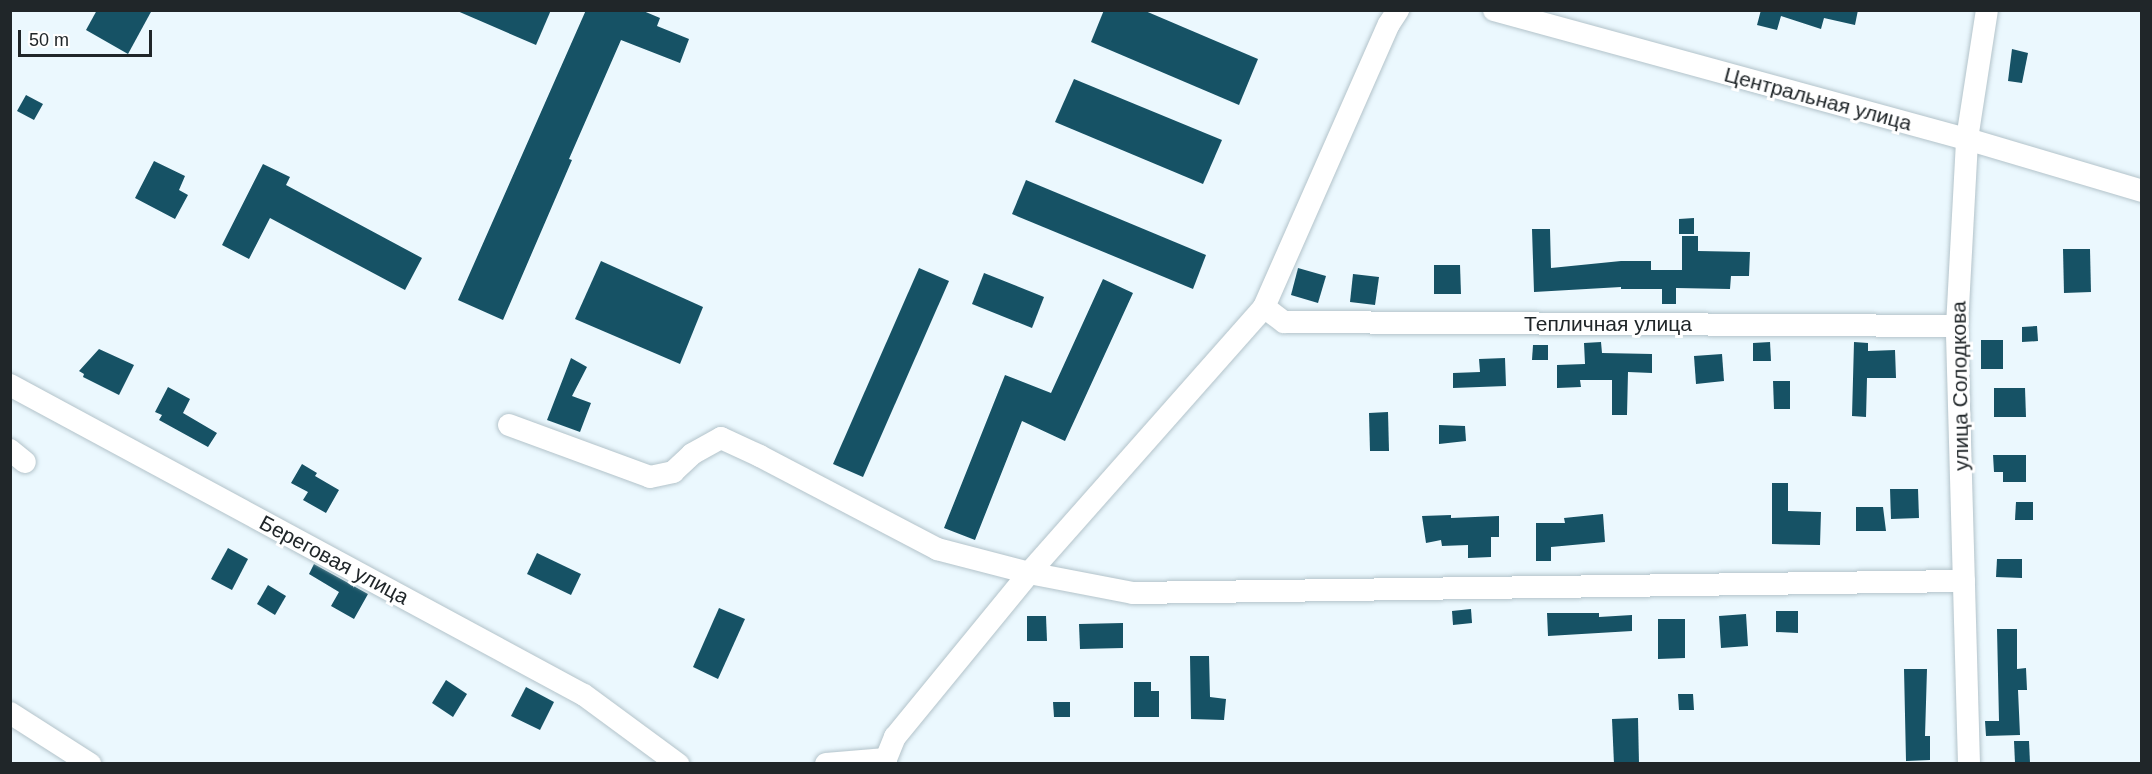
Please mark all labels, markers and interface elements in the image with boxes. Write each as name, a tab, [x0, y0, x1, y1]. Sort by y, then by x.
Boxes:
scale bar	[21, 18, 154, 56]
text: 50 m	[29, 30, 69, 50]
street label: Центральная улица	[1721, 62, 1915, 136]
street label: улица Солодкова	[1946, 301, 1974, 471]
street label: Тепличная улица	[1524, 311, 1692, 337]
street label: Береговая улица	[255, 510, 413, 610]

